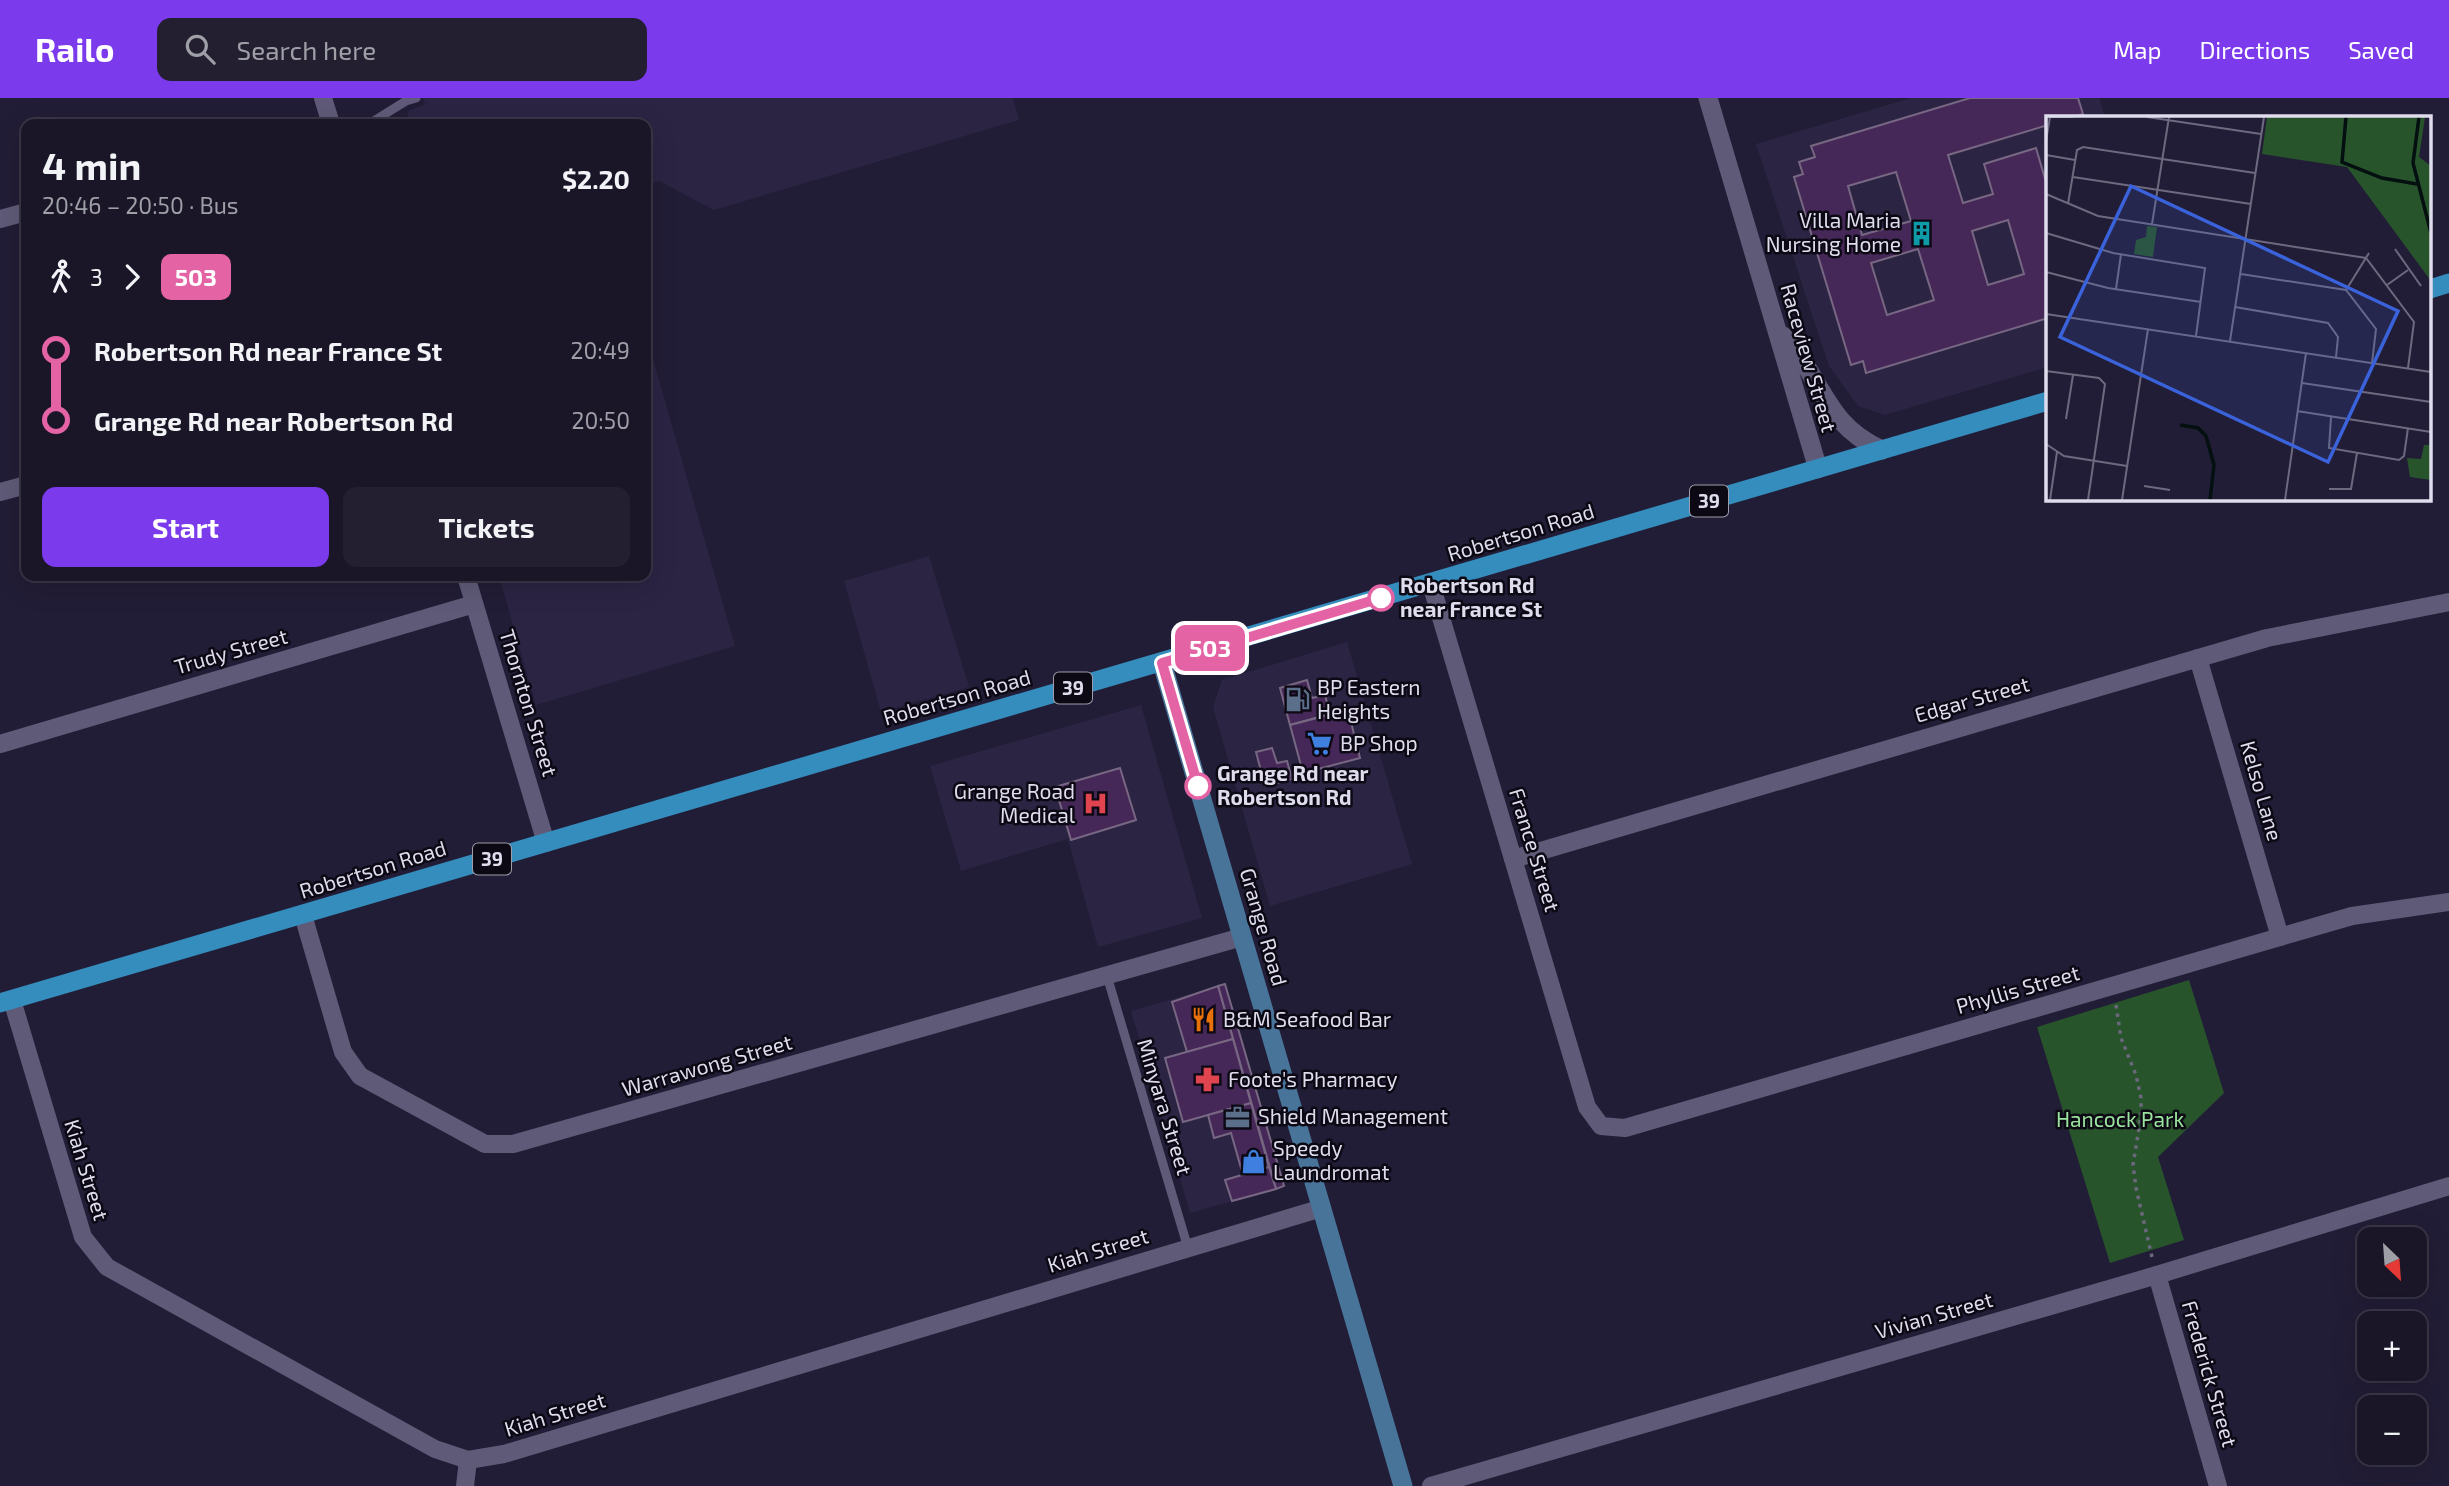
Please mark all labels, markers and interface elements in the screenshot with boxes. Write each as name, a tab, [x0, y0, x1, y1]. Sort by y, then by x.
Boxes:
search box	[157, 18, 647, 81]
text: Railo	[35, 29, 115, 69]
icon: search	[181, 30, 219, 68]
text: Search here	[237, 34, 376, 65]
text: Map	[2113, 35, 2161, 64]
text: Directions	[2199, 35, 2310, 64]
text: Saved	[2348, 35, 2414, 64]
inset map	[2046, 116, 2432, 500]
text: 4 min	[42, 142, 141, 188]
text: $2.20	[562, 163, 630, 194]
text: 20:46 – 20:50 · Bus	[42, 191, 239, 219]
place label: Villa Maria Nursing Home	[1766, 207, 1901, 256]
building icon: Villa Maria Nursing Home	[1907, 219, 1935, 247]
icon: walk	[42, 258, 80, 296]
icon: forward	[113, 258, 151, 296]
text: 503	[175, 262, 217, 291]
text: 3	[90, 263, 103, 291]
street label: Raceview Street	[1776, 280, 1843, 435]
text: Robertson Rd near France St	[94, 335, 442, 366]
text: 20:49	[570, 336, 630, 364]
text: Grange Rd near Robertson Rd	[94, 405, 453, 436]
text: 20:50	[572, 406, 630, 434]
road number: 39	[1690, 486, 1728, 516]
button: Start	[42, 487, 329, 567]
button: Tickets	[343, 487, 630, 567]
street label: Robertson Road	[1444, 497, 1597, 566]
place label: Robertson Rd near France St	[1400, 572, 1543, 621]
marker: Robertson Rd near France St	[1368, 585, 1394, 611]
street label: Trudy Street	[171, 623, 290, 679]
line badge: 503	[1170, 625, 1250, 671]
street label: Thornton Street	[495, 626, 564, 779]
text: 503	[1189, 633, 1231, 662]
street label: Robertson Road	[880, 664, 1033, 730]
street label: Edgar Street	[1911, 670, 2032, 727]
road number: 39	[1054, 673, 1092, 704]
place label: BP Eastern Heights	[1317, 674, 1421, 723]
fuel station icon: BP Eastern Heights	[1283, 686, 1311, 714]
supermarket icon: BP Shop	[1306, 730, 1334, 758]
place label: BP Shop	[1340, 730, 1418, 755]
street label: Kelso Lane	[2236, 738, 2289, 843]
place label: Grange Rd near Robertson Rd	[1217, 760, 1369, 809]
marker: Grange Rd near Robertson Rd	[1185, 773, 1211, 799]
place label: Grange Road Medical	[954, 778, 1076, 827]
street label: France Street	[1505, 785, 1566, 914]
hospital icon: Grange Road Medical	[1081, 790, 1109, 818]
street label: Robertson Road	[296, 834, 449, 903]
road number: 39	[473, 844, 511, 874]
street label: Grange Road	[1236, 865, 1293, 988]
street label: Phyllis Street	[1953, 959, 2082, 1018]
restaurant icon: B&M Seafood Bar	[1189, 1006, 1217, 1034]
place label: B&M Seafood Bar	[1223, 1006, 1392, 1031]
street label: Warrawong Street	[619, 1028, 794, 1101]
street label: Minyara Street	[1133, 1035, 1198, 1178]
pharmacy icon: Foote's Pharmacy	[1194, 1066, 1222, 1094]
place label: Foote's Pharmacy	[1228, 1066, 1398, 1091]
office icon: Shield Management	[1224, 1103, 1252, 1131]
place label: Shield Management	[1258, 1103, 1448, 1128]
park label: Hancock Park	[2056, 1106, 2184, 1131]
street label: Kiah Street	[60, 1116, 115, 1223]
place label: Speedy Laundromat	[1273, 1135, 1390, 1184]
shop icon: Speedy Laundromat	[1239, 1147, 1267, 1175]
street label: Kiah Street	[1044, 1222, 1151, 1277]
north arrow	[2357, 1227, 2427, 1297]
map controls	[2357, 1227, 2427, 1465]
street label: Vivian Street	[1872, 1286, 1995, 1343]
street label: Frederick Street	[2178, 1298, 2243, 1450]
button: +	[2357, 1311, 2427, 1381]
street label: Kiah Street	[501, 1386, 608, 1441]
button: −	[2357, 1395, 2427, 1465]

